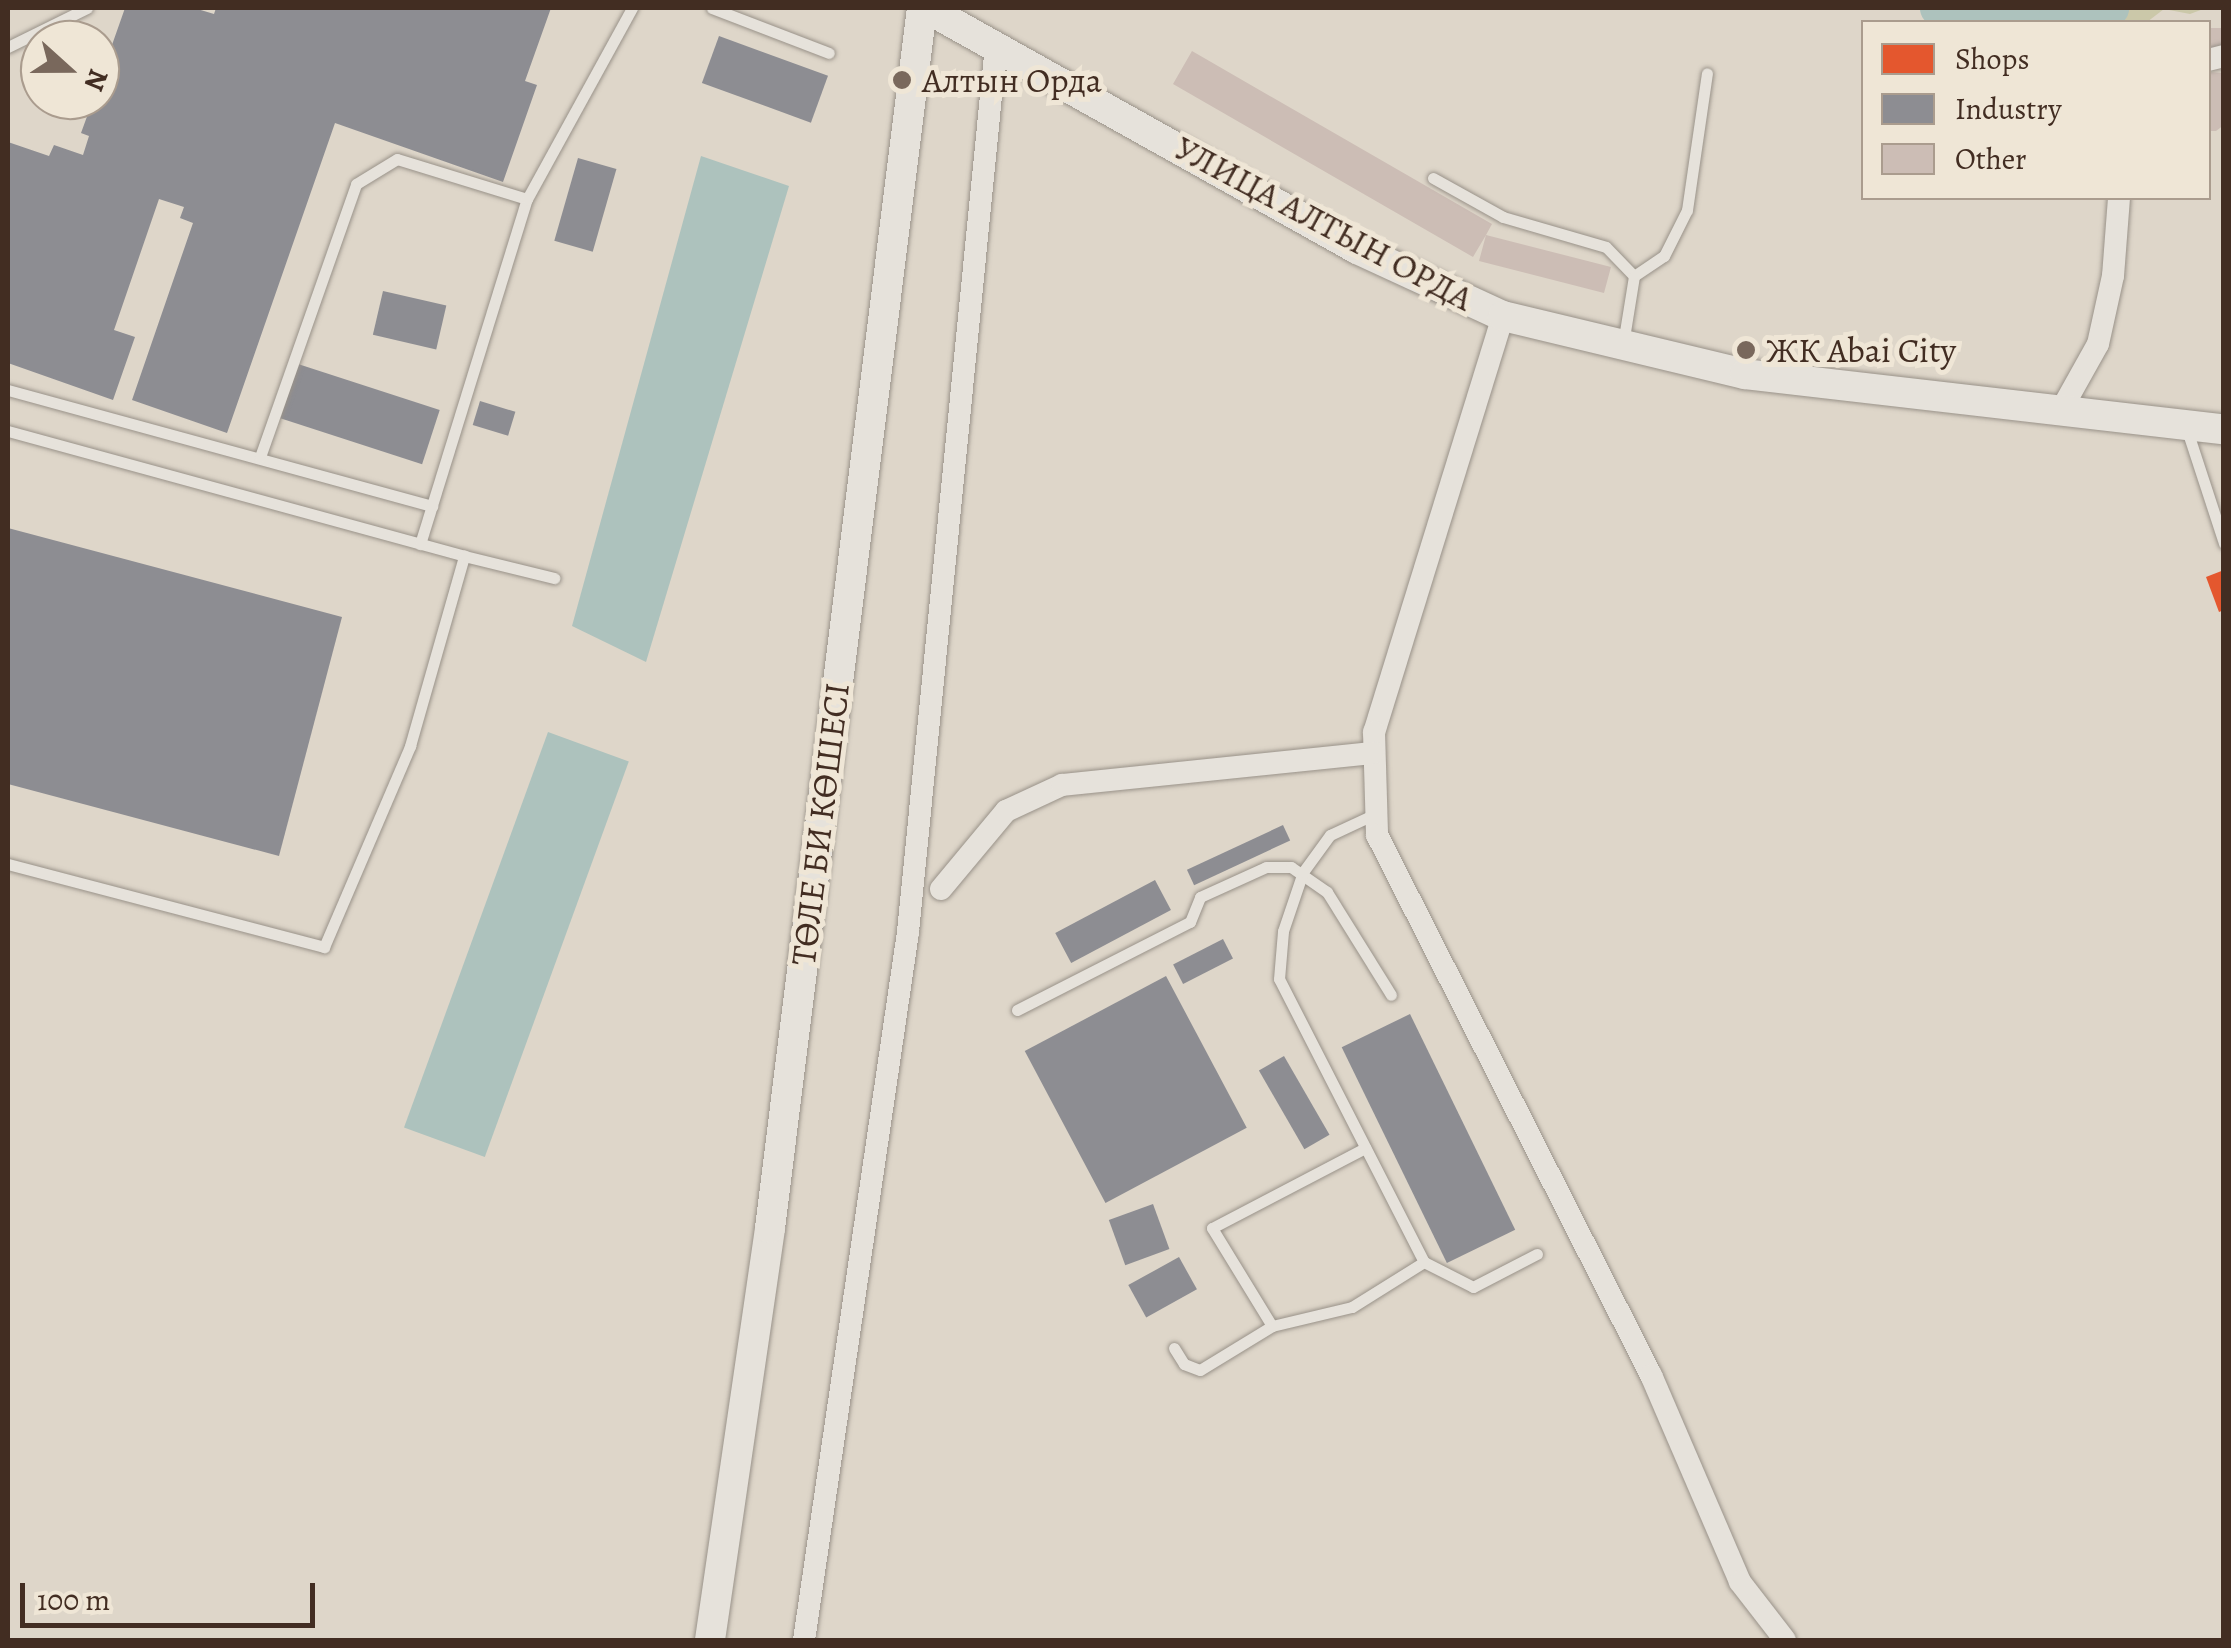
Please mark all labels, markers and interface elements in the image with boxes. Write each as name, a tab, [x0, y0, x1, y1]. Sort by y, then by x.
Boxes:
north arrow	[20, 20, 120, 120]
legend	[1861, 20, 2211, 200]
text: Shops	[1955, 39, 2029, 79]
place label: Алтын Орда	[922, 59, 1102, 101]
text: N	[75, 64, 118, 96]
marker: Алтын Орда	[891, 69, 913, 91]
text: Industry	[1955, 89, 2062, 129]
street label: УЛИЦА АЛТЫН ОРДА	[1168, 127, 1480, 319]
text: Other	[1955, 139, 2027, 179]
place label: ЖК Abai City	[1766, 329, 1956, 371]
marker: ЖК Abai City	[1735, 339, 1757, 361]
street label: ТӨЛЕ БИ КӨШЕСІ	[782, 680, 858, 968]
scale bar	[25, 1563, 320, 1625]
text: 100 m	[37, 1580, 110, 1620]

